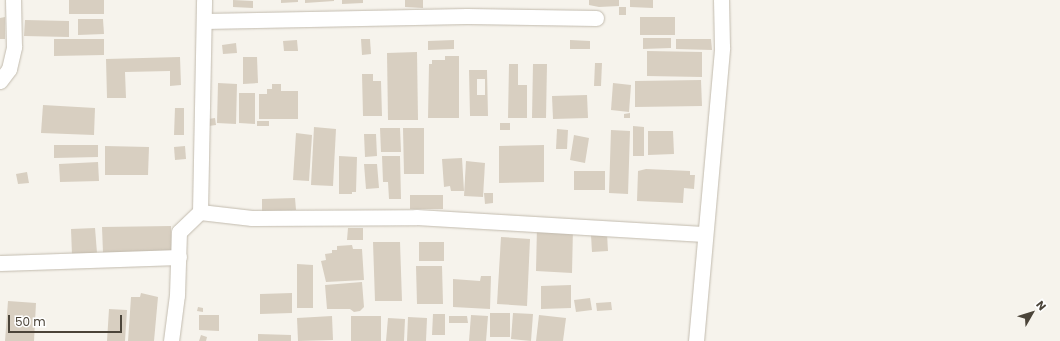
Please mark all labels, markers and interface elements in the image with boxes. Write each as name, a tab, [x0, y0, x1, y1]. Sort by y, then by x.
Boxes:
north arrow	[1012, 293, 1052, 333]
text: N	[1033, 297, 1050, 314]
scale bar	[10, 307, 124, 333]
text: 50 m	[15, 313, 46, 330]

